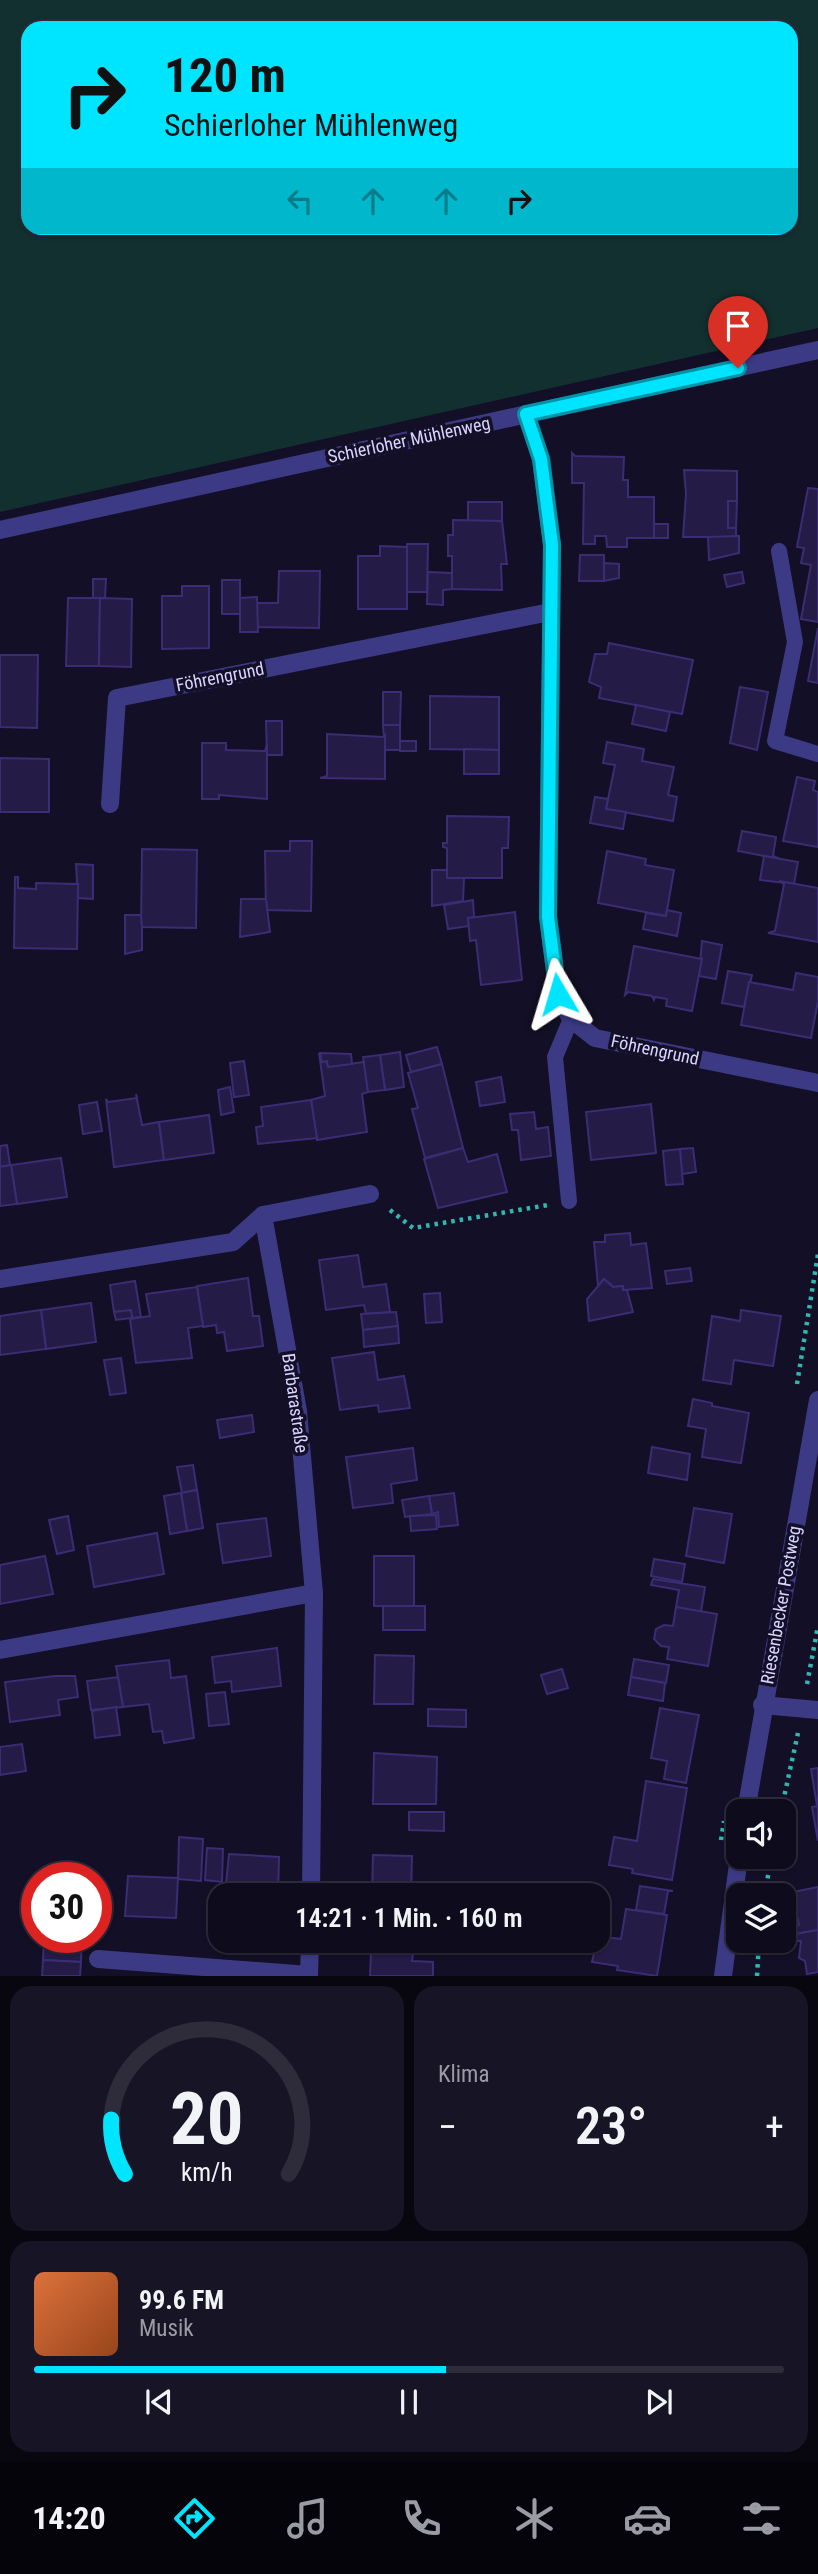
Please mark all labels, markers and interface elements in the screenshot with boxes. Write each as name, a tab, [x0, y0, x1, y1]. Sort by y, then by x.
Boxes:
text: 120 m	[164, 47, 286, 104]
icon: right	[49, 49, 140, 140]
text: Schierloher Mühlenweg	[164, 106, 458, 144]
icon: left	[281, 182, 319, 220]
icon: ahead	[354, 182, 392, 220]
icon: ahead	[427, 182, 465, 220]
icon: right	[500, 182, 538, 220]
pin	[708, 296, 768, 368]
icon: arrive	[719, 307, 757, 345]
street label: Schierloher Mühlenweg	[326, 412, 492, 467]
street label: Föhrengrund	[174, 658, 266, 695]
position arrow	[521, 957, 595, 1031]
street label: Föhrengrund	[609, 1030, 701, 1069]
street label: Barbarastraße	[278, 1352, 313, 1454]
street label: Riesenbecker Postweg	[756, 1524, 805, 1686]
map controls	[726, 1799, 796, 1953]
button: sound	[726, 1799, 796, 1869]
speed limit sign: 30	[21, 1862, 112, 1953]
button: layers	[726, 1883, 796, 1953]
text: 14:21 · 1 Min. · 160 m	[295, 1903, 523, 1933]
text: Klima	[438, 2061, 489, 2088]
text: 20	[170, 2077, 244, 2163]
text: 23°	[575, 2096, 647, 2157]
text: −	[438, 2105, 457, 2149]
text: +	[765, 2105, 784, 2149]
text: km/h	[181, 2158, 233, 2187]
text: 99.6 FM	[139, 2285, 224, 2315]
text: Musik	[139, 2315, 194, 2342]
icon: previous	[140, 2383, 178, 2421]
icon: pause	[390, 2383, 428, 2421]
icon: next	[640, 2383, 678, 2421]
icon: directions	[170, 2494, 219, 2543]
icon: music	[283, 2494, 332, 2543]
icon: phone	[397, 2494, 446, 2543]
icon: climate	[510, 2494, 559, 2543]
icon: car	[623, 2494, 672, 2543]
icon: filters	[737, 2494, 786, 2543]
text: 14:20	[32, 2499, 106, 2537]

